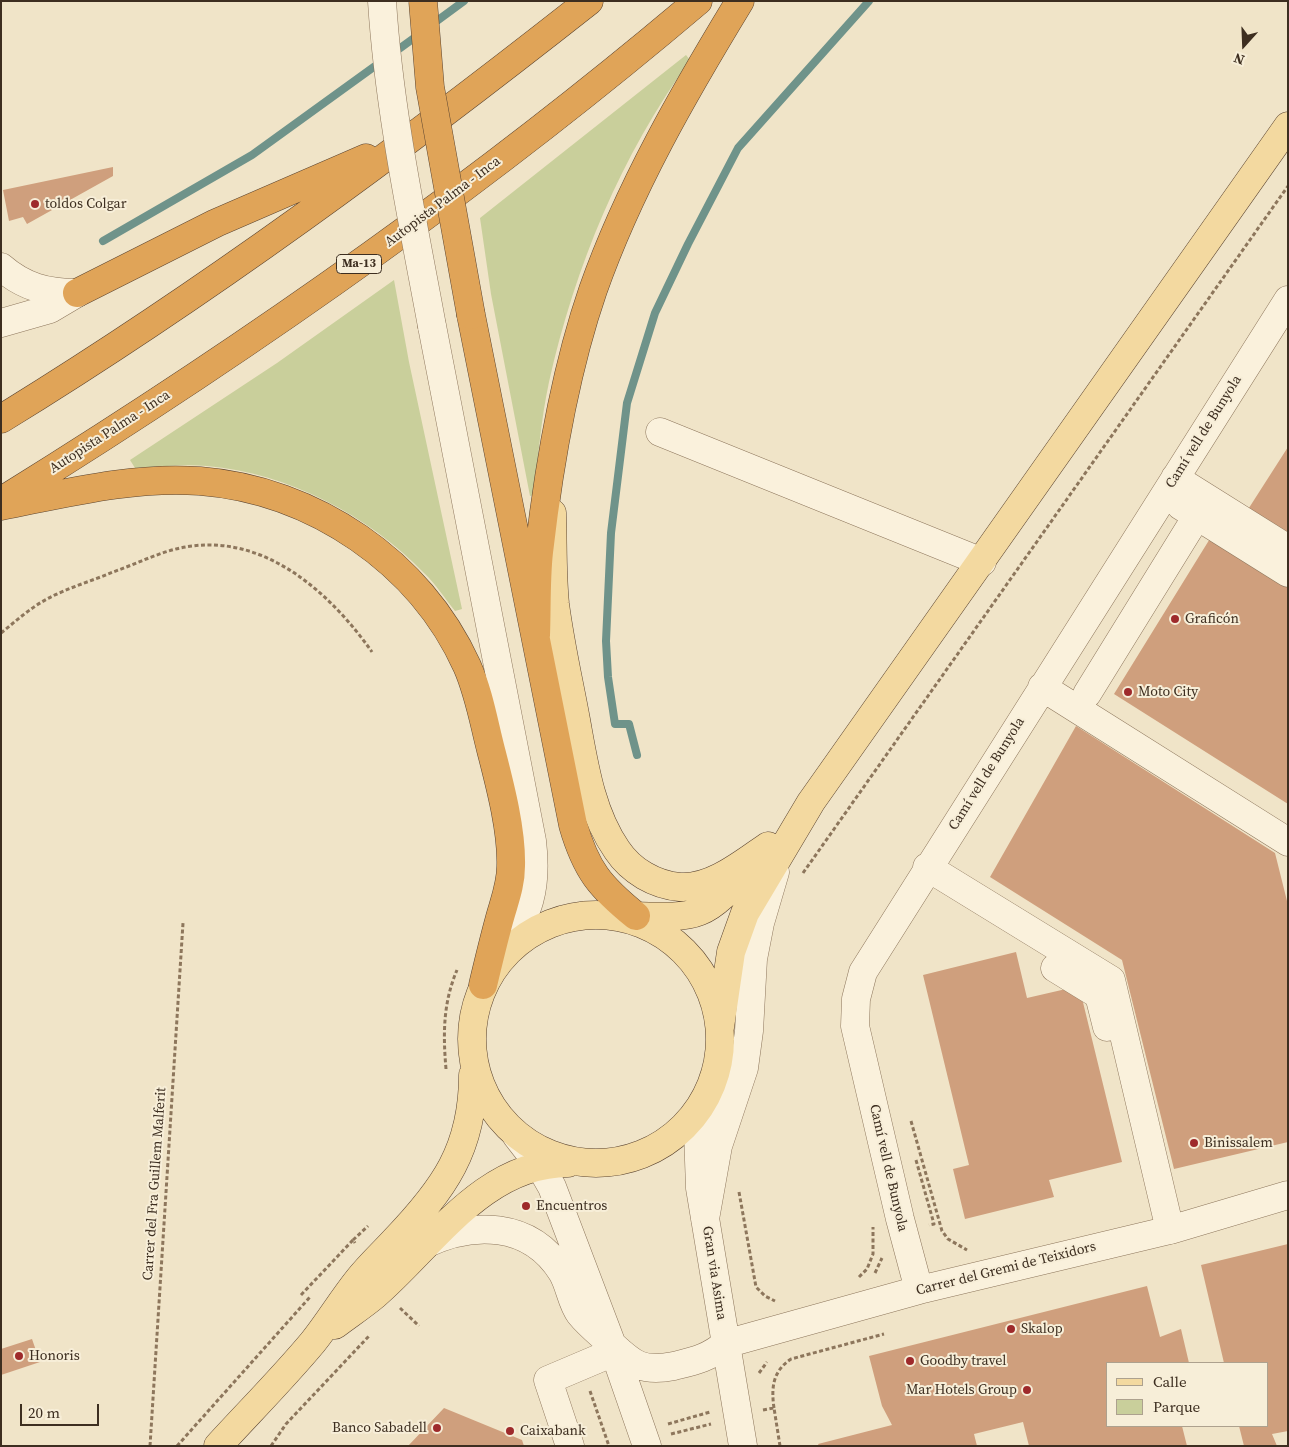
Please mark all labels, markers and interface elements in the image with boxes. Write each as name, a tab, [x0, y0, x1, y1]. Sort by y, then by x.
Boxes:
north arrow	[1219, 20, 1269, 70]
text: N	[1231, 48, 1247, 70]
street label: Autopista Palma - Inca	[382, 153, 504, 251]
place label: toldos Colgar	[45, 196, 127, 212]
marker: toldos Colgar	[29, 198, 41, 210]
road number: Ma-13	[336, 254, 382, 274]
street label: Camí vell de Bunyola	[1162, 372, 1246, 492]
street label: Autopista Palma - Inca	[47, 387, 173, 477]
place label: Graficón	[1185, 611, 1239, 627]
marker: Graficón	[1169, 613, 1181, 625]
place label: Moto City	[1138, 684, 1198, 700]
marker: Moto City	[1122, 686, 1134, 698]
street label: Camí vell de Bunyola	[945, 714, 1029, 834]
street label: Carrer del Fra Guillem Malferit	[140, 1087, 170, 1281]
street label: Camí vell de Bunyola	[865, 1103, 911, 1233]
place label: Binissalem	[1204, 1135, 1273, 1151]
marker: Binissalem	[1188, 1137, 1200, 1149]
place label: Encuentros	[536, 1198, 607, 1214]
marker: Encuentros	[520, 1200, 532, 1212]
street label: Gran via Asima	[698, 1225, 730, 1321]
street label: Carrer del Gremi de Teixidors	[914, 1238, 1098, 1300]
place label: Skalop	[1021, 1321, 1063, 1337]
marker: Skalop	[1005, 1323, 1017, 1335]
place label: Honoris	[29, 1348, 80, 1364]
marker: Honoris	[13, 1350, 25, 1362]
place label: Goodby travel	[920, 1353, 1006, 1369]
marker: Goodby travel	[904, 1355, 916, 1367]
legend	[1106, 1362, 1269, 1427]
text: Calle	[1153, 1371, 1187, 1392]
place label: Mar Hotels Group	[906, 1382, 1017, 1398]
marker: Mar Hotels Group	[1021, 1384, 1033, 1396]
scale bar	[22, 1394, 101, 1426]
text: Parque	[1153, 1396, 1200, 1417]
text: 20 m	[28, 1402, 60, 1423]
place label: Banco Sabadell	[332, 1420, 427, 1436]
marker: Banco Sabadell	[431, 1422, 443, 1434]
place label: Caixabank	[520, 1423, 586, 1439]
marker: Caixabank	[504, 1425, 516, 1437]

